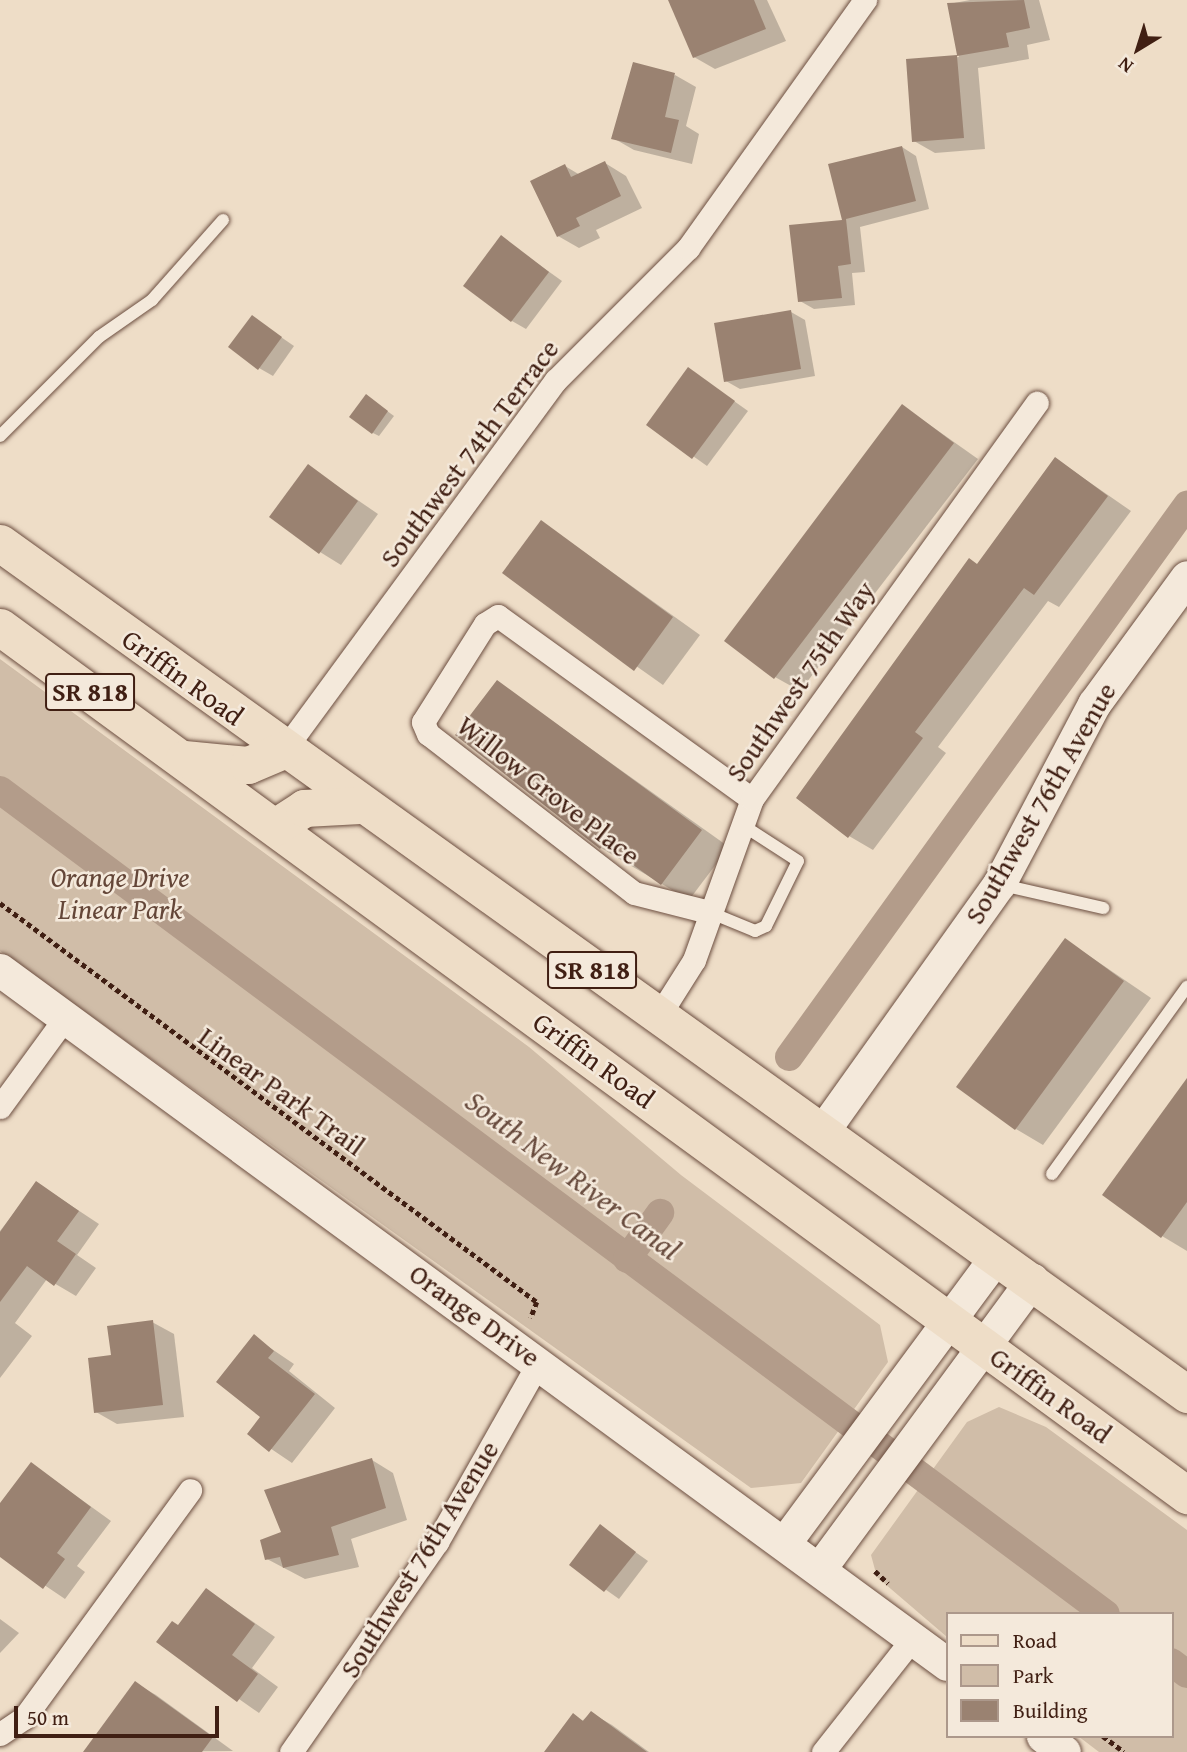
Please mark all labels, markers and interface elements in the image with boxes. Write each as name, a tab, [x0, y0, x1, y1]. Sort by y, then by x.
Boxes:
north arrow	[1103, 14, 1173, 84]
text: N	[1111, 51, 1139, 80]
street label: Southwest 74th Terrace	[372, 333, 566, 573]
street label: Southwest 75th Way	[718, 574, 882, 788]
street label: Griffin Road	[116, 622, 250, 732]
road number: SR 818	[44, 670, 136, 714]
street label: Southwest 76th Avenue	[957, 676, 1123, 930]
street label: Willow Grove Place	[451, 708, 647, 872]
park label: Orange Drive Linear Park	[51, 860, 189, 926]
road number: SR 818	[546, 948, 638, 993]
street label: Griffin Road	[527, 1005, 661, 1115]
street label: Linear Park Trail	[192, 1019, 372, 1163]
water label: South New River Canal	[459, 1083, 687, 1267]
street label: Orange Drive	[403, 1256, 547, 1374]
street label: Griffin Road	[984, 1340, 1118, 1450]
street label: Southwest 76th Avenue	[332, 1434, 506, 1684]
legend	[946, 1612, 1173, 1738]
text: Road	[1013, 1625, 1057, 1656]
text: Park	[1013, 1660, 1054, 1691]
scale bar	[18, 1692, 222, 1736]
text: Building	[1013, 1695, 1087, 1726]
text: 50 m	[27, 1702, 69, 1733]

